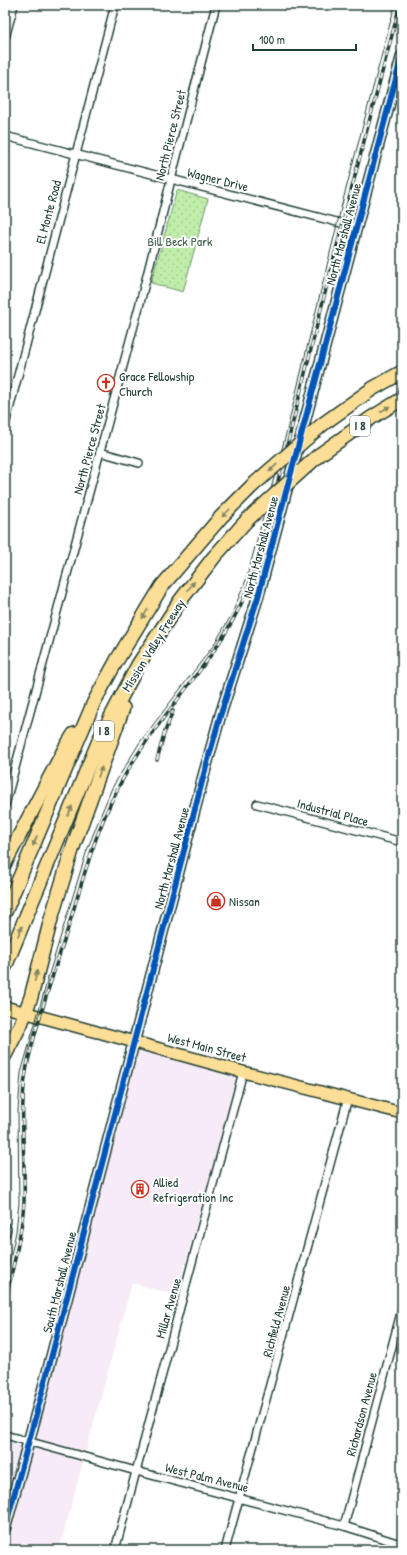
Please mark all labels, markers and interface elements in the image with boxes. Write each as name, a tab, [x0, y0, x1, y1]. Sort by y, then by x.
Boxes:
scale bar	[253, 26, 356, 52]
text: 100 m	[259, 31, 285, 48]
street label: North Pierce Street	[150, 87, 190, 182]
street label: Wagner Drive	[186, 163, 250, 195]
street label: El Monte Road	[31, 178, 65, 246]
street label: North Marshall Avenue	[321, 181, 365, 287]
park label: Bill Beck Park	[147, 232, 213, 250]
place label: Grace Fellowship Church	[119, 367, 195, 400]
church icon: Grace Fellowship Church	[96, 373, 116, 393]
street label: North Pierce Street	[68, 401, 110, 496]
one-way arrow	[380, 405, 390, 413]
road number: I 8	[350, 416, 370, 436]
one-way arrow	[268, 463, 278, 472]
street label: North Marshall Avenue	[238, 494, 282, 600]
one-way arrow	[221, 508, 231, 518]
one-way arrow	[187, 581, 196, 592]
street label: Mission Valley Freeway	[117, 595, 189, 695]
one-way arrow	[141, 608, 148, 620]
road number: I 8	[94, 721, 114, 741]
one-way arrow	[98, 765, 104, 777]
street label: Industrial Place	[295, 794, 371, 830]
one-way arrow	[68, 804, 74, 816]
street label: North Marshall Avenue	[149, 805, 193, 911]
one-way arrow	[32, 836, 38, 848]
shop icon: Nissan	[206, 891, 226, 911]
place label: Nissan	[229, 892, 260, 910]
one-way arrow	[17, 925, 23, 936]
one-way arrow	[34, 969, 40, 982]
street label: West Main Street	[166, 1028, 249, 1066]
place label: Allied Refrigeration Inc	[153, 1173, 233, 1206]
building icon: Allied Refrigeration Inc	[130, 1179, 150, 1199]
street label: South Marshall Avenue	[38, 1229, 80, 1335]
street label: Millar Avenue	[151, 1276, 185, 1340]
street label: Richfield Avenue	[258, 1283, 294, 1359]
street label: Richardson Avenue	[341, 1370, 381, 1458]
street label: West Palm Avenue	[163, 1458, 251, 1496]

